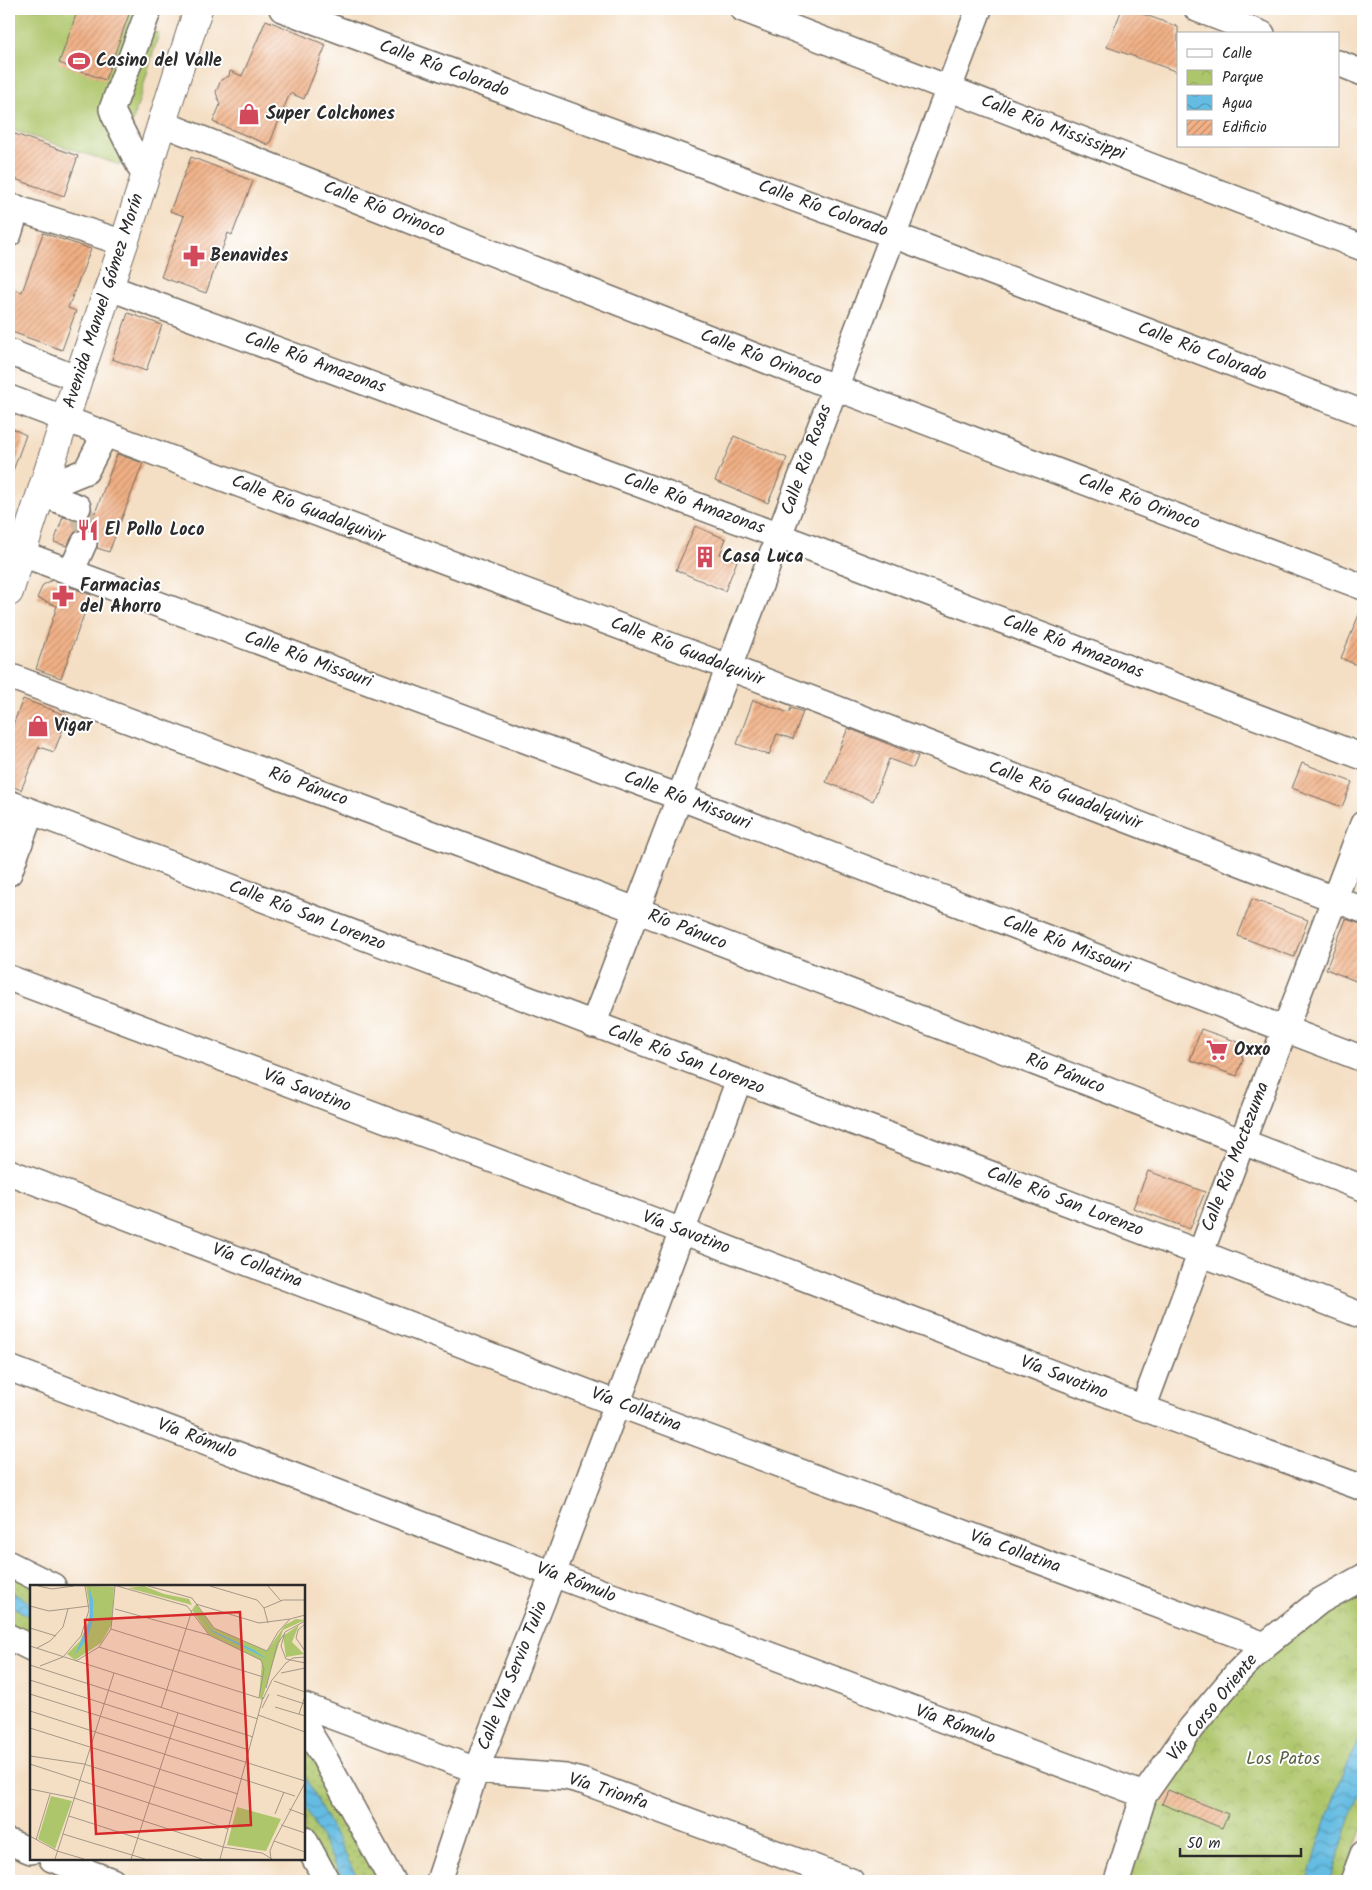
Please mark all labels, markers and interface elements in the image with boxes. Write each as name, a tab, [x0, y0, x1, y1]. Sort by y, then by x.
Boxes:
street label: Calle Río Colorado	[375, 32, 513, 106]
legend	[1177, 32, 1340, 148]
text: Calle	[1222, 42, 1252, 66]
place label: Casino del Valle	[96, 47, 222, 76]
sports icon: Casino del Valle	[66, 48, 92, 74]
text: Parque	[1222, 66, 1263, 90]
street label: Calle Río Mississippi	[977, 87, 1130, 169]
text: Agua	[1222, 92, 1253, 116]
place label: Super Colchones	[266, 100, 396, 129]
shop icon: Super Colchones	[236, 101, 262, 127]
text: Edificio	[1222, 116, 1267, 140]
street label: Calle Río Colorado	[754, 172, 892, 246]
street label: Calle Río Orinoco	[319, 173, 449, 247]
street label: Avenida Manuel Gómez Morín	[55, 190, 153, 412]
place label: Benavides	[210, 242, 289, 271]
pharmacy icon: Benavides	[181, 243, 207, 269]
street label: Calle Río Colorado	[1133, 314, 1271, 390]
street label: Calle Río Orinoco	[696, 321, 826, 395]
street label: Calle Río Amazonas	[240, 324, 390, 402]
street label: Calle Río Rosas	[774, 400, 841, 519]
street label: Calle Río Amazonas	[619, 465, 769, 543]
street label: Calle Río Orinoco	[1074, 465, 1204, 539]
street label: Calle Río Guadalquivir	[227, 467, 390, 553]
place label: El Pollo Loco	[105, 516, 205, 545]
restaurant icon: El Pollo Loco	[75, 517, 101, 543]
place label: Casa Luca	[722, 543, 803, 572]
building icon: Casa Luca	[692, 544, 718, 570]
place label: Farmacias del Ahorro	[80, 572, 161, 622]
pharmacy icon: Farmacias del Ahorro	[50, 583, 76, 609]
street label: Calle Río Amazonas	[998, 607, 1148, 687]
street label: Calle Río Guadalquivir	[606, 609, 769, 695]
street label: Calle Río Missouri	[240, 623, 377, 697]
place label: Vigar	[54, 712, 94, 741]
shop icon: Vigar	[25, 713, 51, 739]
street label: Calle Río Guadalquivir	[984, 753, 1147, 839]
street label: Río Pánuco	[264, 759, 352, 815]
street label: Calle Río Missouri	[619, 763, 756, 839]
street label: Calle Río San Lorenzo	[224, 873, 390, 959]
street label: Río Pánuco	[643, 902, 731, 958]
street label: Calle Río Missouri	[998, 907, 1135, 983]
street label: Calle Río San Lorenzo	[603, 1017, 769, 1103]
place label: Oxxo	[1234, 1036, 1270, 1065]
supermarket icon: Oxxo	[1204, 1037, 1230, 1063]
street label: Río Pánuco	[1021, 1046, 1109, 1102]
street label: Vía Savotino	[259, 1061, 355, 1121]
street label: Calle Río Moctezuma	[1194, 1078, 1278, 1236]
street label: Calle Río San Lorenzo	[982, 1159, 1148, 1245]
street label: Vía Savotino	[638, 1203, 734, 1263]
street label: Vía Collatina	[207, 1235, 307, 1297]
street label: Vía Savotino	[1016, 1348, 1112, 1408]
street label: Vía Collatina	[586, 1379, 686, 1441]
street label: Vía Rómulo	[153, 1410, 241, 1468]
street label: Vía Collatina	[965, 1522, 1065, 1582]
street label: Vía Rómulo	[532, 1554, 620, 1612]
inset map	[30, 1585, 305, 1860]
street label: Calle Vía Servio Tulio	[470, 1597, 556, 1755]
street label: Vía Corso Oriente	[1160, 1648, 1266, 1768]
street label: Vía Rómulo	[911, 1697, 999, 1753]
park label: Los Patos	[1246, 1745, 1320, 1774]
street label: Vía Trionfa	[564, 1765, 652, 1819]
scale bar	[1180, 1825, 1301, 1857]
text: 50 m	[1187, 1832, 1221, 1856]

